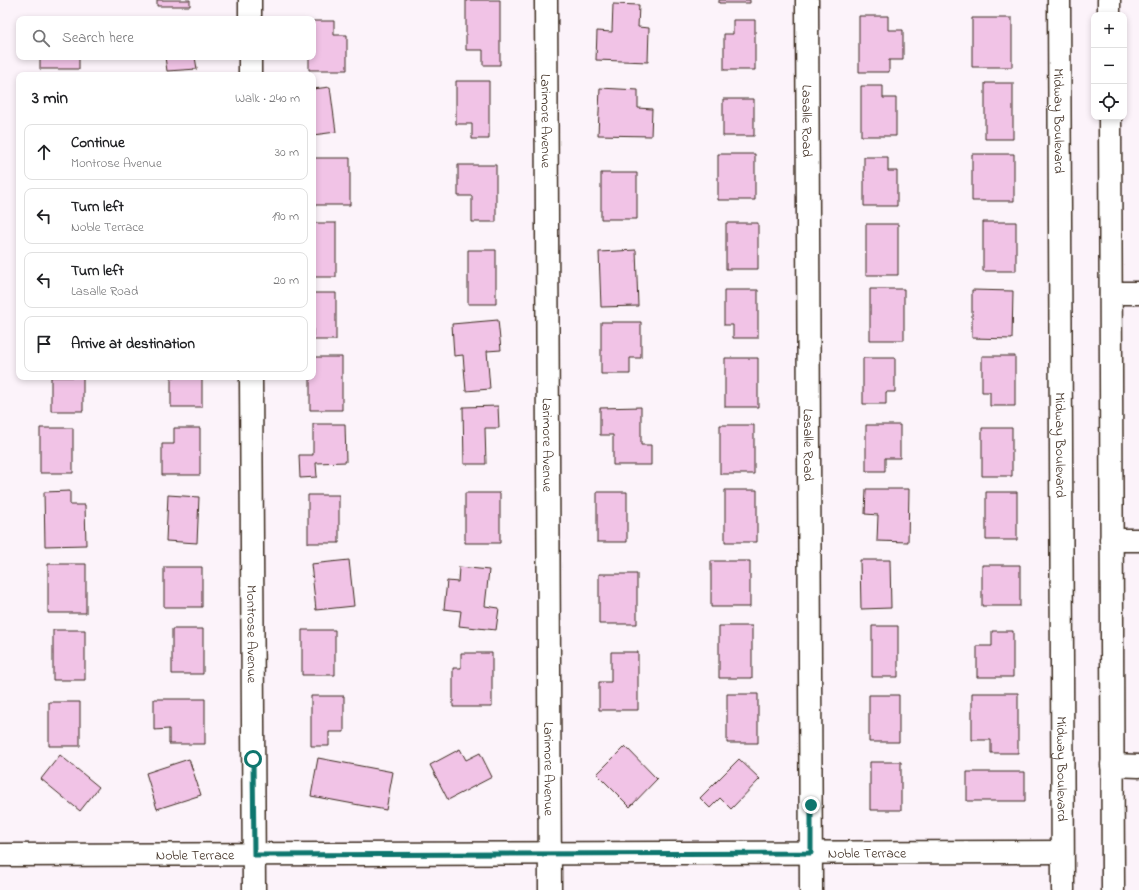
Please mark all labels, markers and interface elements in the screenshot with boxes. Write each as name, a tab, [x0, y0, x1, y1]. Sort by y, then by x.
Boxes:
map controls	[1091, 12, 1127, 120]
button: +	[1091, 12, 1127, 48]
search box	[16, 16, 316, 60]
icon: search	[30, 27, 52, 49]
text: Search here	[62, 27, 134, 49]
button: −	[1091, 48, 1127, 84]
street label: Midway Boulevard	[1046, 68, 1069, 174]
street label: Larimore Avenue	[534, 74, 556, 169]
button: locate	[1091, 84, 1127, 120]
street label: Lasalle Road	[795, 85, 817, 157]
text: 3 min	[32, 86, 68, 111]
text: Walk · 240 m	[235, 89, 300, 108]
text: Continue	[71, 132, 125, 154]
icon: ahead	[33, 141, 55, 163]
text: 30 m	[275, 143, 299, 162]
text: Montrose Avenue	[71, 154, 162, 173]
text: Turn left	[71, 196, 124, 218]
icon: left	[33, 205, 55, 227]
text: 190 m	[272, 207, 299, 226]
text: Noble Terrace	[71, 218, 144, 237]
text: Turn left	[71, 260, 124, 282]
icon: left	[33, 269, 55, 291]
text: 20 m	[274, 271, 299, 290]
text: Lasalle Road	[71, 282, 138, 301]
icon: arrive	[33, 333, 55, 355]
text: Arrive at destination	[71, 333, 195, 355]
street label: Midway Boulevard	[1048, 392, 1070, 498]
street label: Larimore Avenue	[536, 398, 557, 493]
street label: Lasalle Road	[797, 409, 818, 481]
street label: Montrose Avenue	[240, 585, 262, 684]
street label: Midway Boulevard	[1049, 716, 1072, 822]
street label: Larimore Avenue	[537, 722, 559, 817]
route start	[244, 750, 262, 768]
route end	[802, 796, 820, 814]
street label: Noble Terrace	[828, 843, 907, 865]
street label: Noble Terrace	[156, 845, 235, 867]

